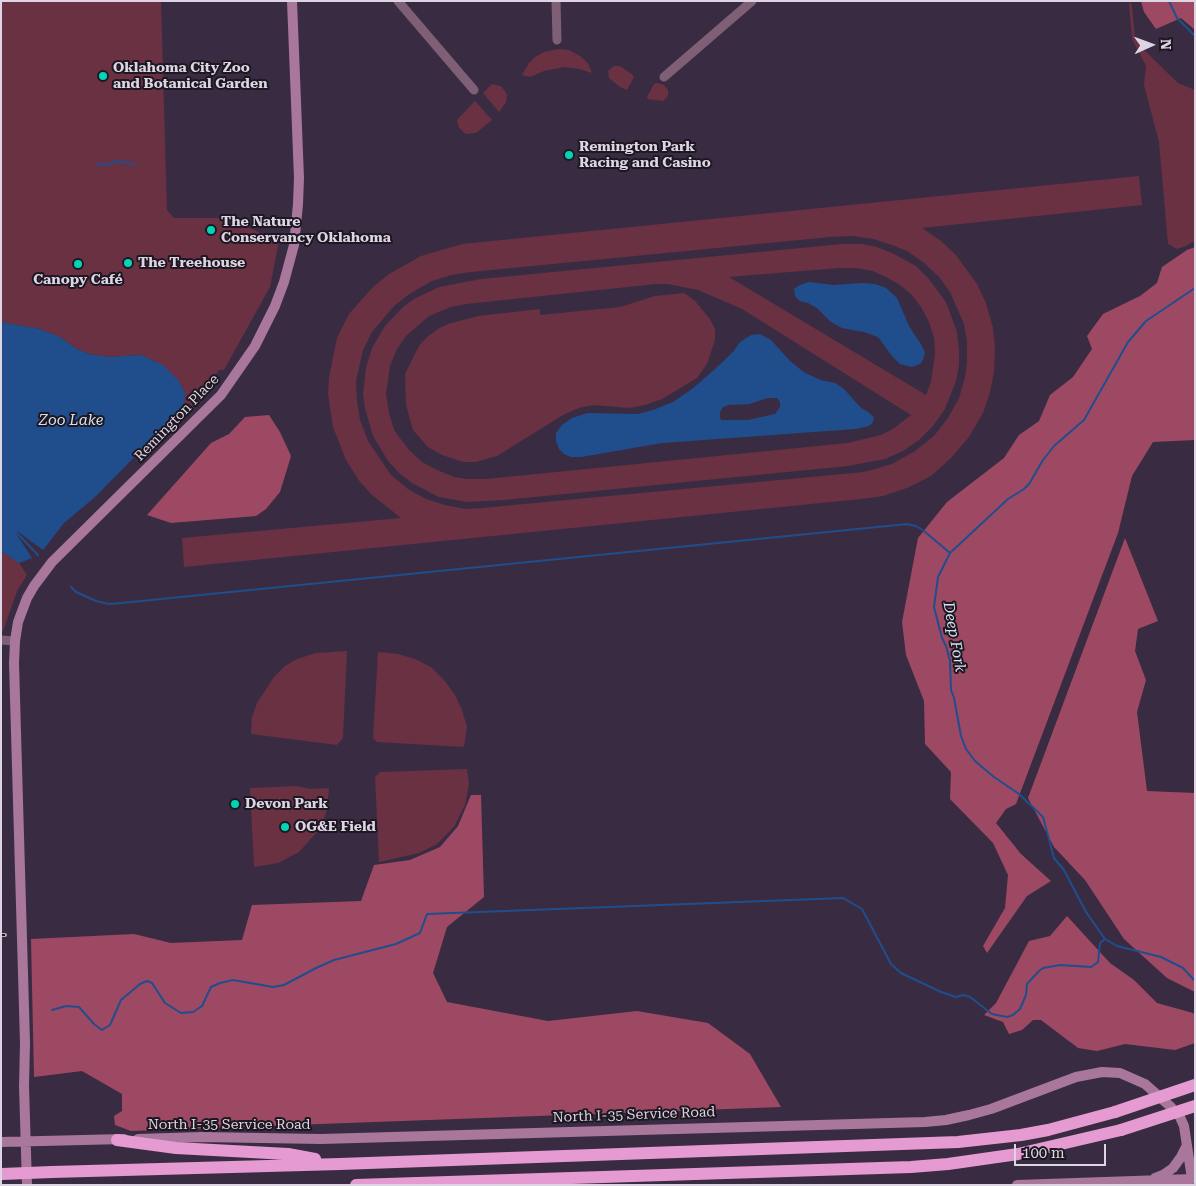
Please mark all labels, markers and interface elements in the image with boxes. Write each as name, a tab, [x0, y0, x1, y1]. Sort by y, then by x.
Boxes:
north arrow	[1126, 20, 1176, 70]
text: N	[1158, 39, 1174, 50]
place label: Oklahoma City Zoo and Botanical Garden	[113, 60, 268, 92]
marker: Oklahoma City Zoo and Botanical Garden	[97, 70, 109, 82]
place label: Remington Park Racing and Casino	[579, 139, 711, 172]
marker: Remington Park Racing and Casino	[563, 149, 575, 161]
place label: The Nature Conservancy Oklahoma	[221, 214, 391, 246]
marker: The Nature Conservancy Oklahoma	[205, 224, 217, 236]
place label: The Treehouse	[138, 255, 245, 271]
marker: The Treehouse	[122, 257, 134, 269]
marker: Canopy Café	[72, 258, 84, 270]
place label: Canopy Café	[33, 272, 123, 288]
street label: Remington Place	[131, 371, 223, 465]
water label: Zoo Lake	[39, 412, 103, 430]
water label: Deep Fork	[939, 600, 969, 674]
place label: Devon Park	[245, 796, 328, 812]
marker: Devon Park	[229, 798, 241, 810]
place label: OG&E Field	[295, 819, 376, 835]
marker: OG&E Field	[279, 821, 291, 833]
street label: North I-35 Service Road	[552, 1104, 716, 1126]
street label: North I-35 Service Road	[148, 1117, 310, 1133]
scale bar	[1016, 1134, 1108, 1166]
text: 100 m	[1022, 1144, 1065, 1162]

